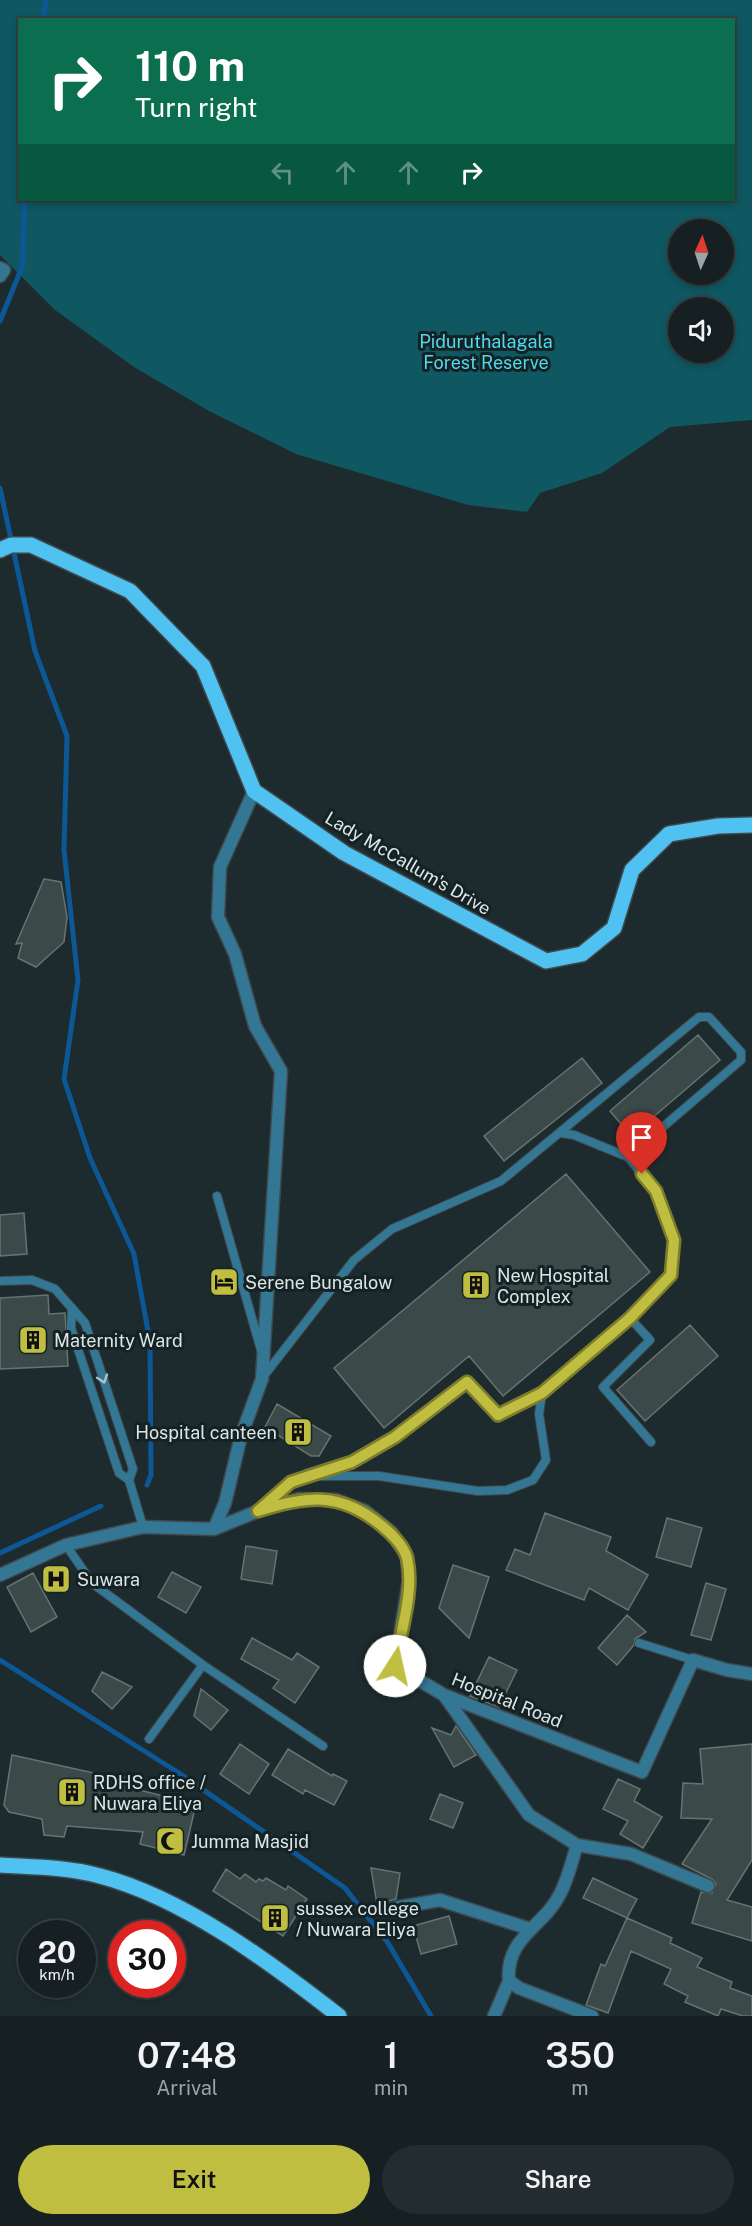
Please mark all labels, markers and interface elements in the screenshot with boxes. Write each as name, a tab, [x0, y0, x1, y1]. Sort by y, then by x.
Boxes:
text: 110 m	[135, 41, 245, 90]
icon: right	[36, 42, 114, 120]
text: Turn right	[135, 91, 258, 123]
icon: left	[266, 156, 299, 189]
icon: ahead	[329, 156, 362, 189]
icon: ahead	[392, 156, 425, 189]
icon: right	[455, 156, 488, 189]
north arrow	[668, 219, 734, 285]
map controls	[668, 219, 734, 363]
button: sound	[668, 297, 734, 363]
park label: Piduruthalagala Forest Reserve	[419, 331, 553, 373]
street label: Lady McCallum's Drive	[321, 807, 495, 919]
pin	[616, 1112, 667, 1174]
icon: arrive	[625, 1121, 658, 1154]
place label: New Hospital Complex	[497, 1265, 609, 1307]
hotel icon: Serene Bungalow	[208, 1266, 240, 1298]
building icon: New Hospital Complex	[460, 1269, 492, 1301]
place label: Serene Bungalow	[245, 1272, 392, 1293]
building icon: Maternity Ward	[17, 1324, 49, 1356]
place label: Maternity Ward	[54, 1330, 183, 1351]
one-way arrow	[96, 1373, 108, 1384]
building icon: Hospital canteen	[282, 1416, 314, 1448]
place label: Hospital canteen	[135, 1422, 277, 1443]
hospital icon: Suwara	[40, 1563, 72, 1595]
place label: Suwara	[77, 1569, 140, 1590]
position arrow	[363, 1634, 427, 1698]
street label: Hospital Road	[449, 1668, 565, 1732]
place label: RDHS office / Nuwara Eliya	[93, 1772, 207, 1814]
building icon: RDHS office / Nuwara Eliya	[56, 1776, 88, 1808]
mosque icon: Jumma Masjid	[154, 1825, 186, 1857]
place label: Jumma Masjid	[191, 1831, 309, 1852]
place label: sussex college / Nuwara Eliya	[296, 1898, 419, 1940]
building icon: sussex college / Nuwara Eliya	[259, 1902, 291, 1934]
speed limit sign: 30	[108, 1920, 186, 1998]
text: 20	[38, 1934, 76, 1970]
text: km/h	[39, 1966, 75, 1983]
text: 07:48	[137, 2034, 237, 2076]
text: 1	[384, 2034, 399, 2076]
text: 350	[545, 2034, 615, 2076]
text: Arrival	[156, 2076, 218, 2100]
text: min	[374, 2076, 408, 2100]
text: m	[571, 2076, 589, 2100]
button: Exit	[18, 2145, 370, 2214]
button: Share	[382, 2145, 734, 2214]

